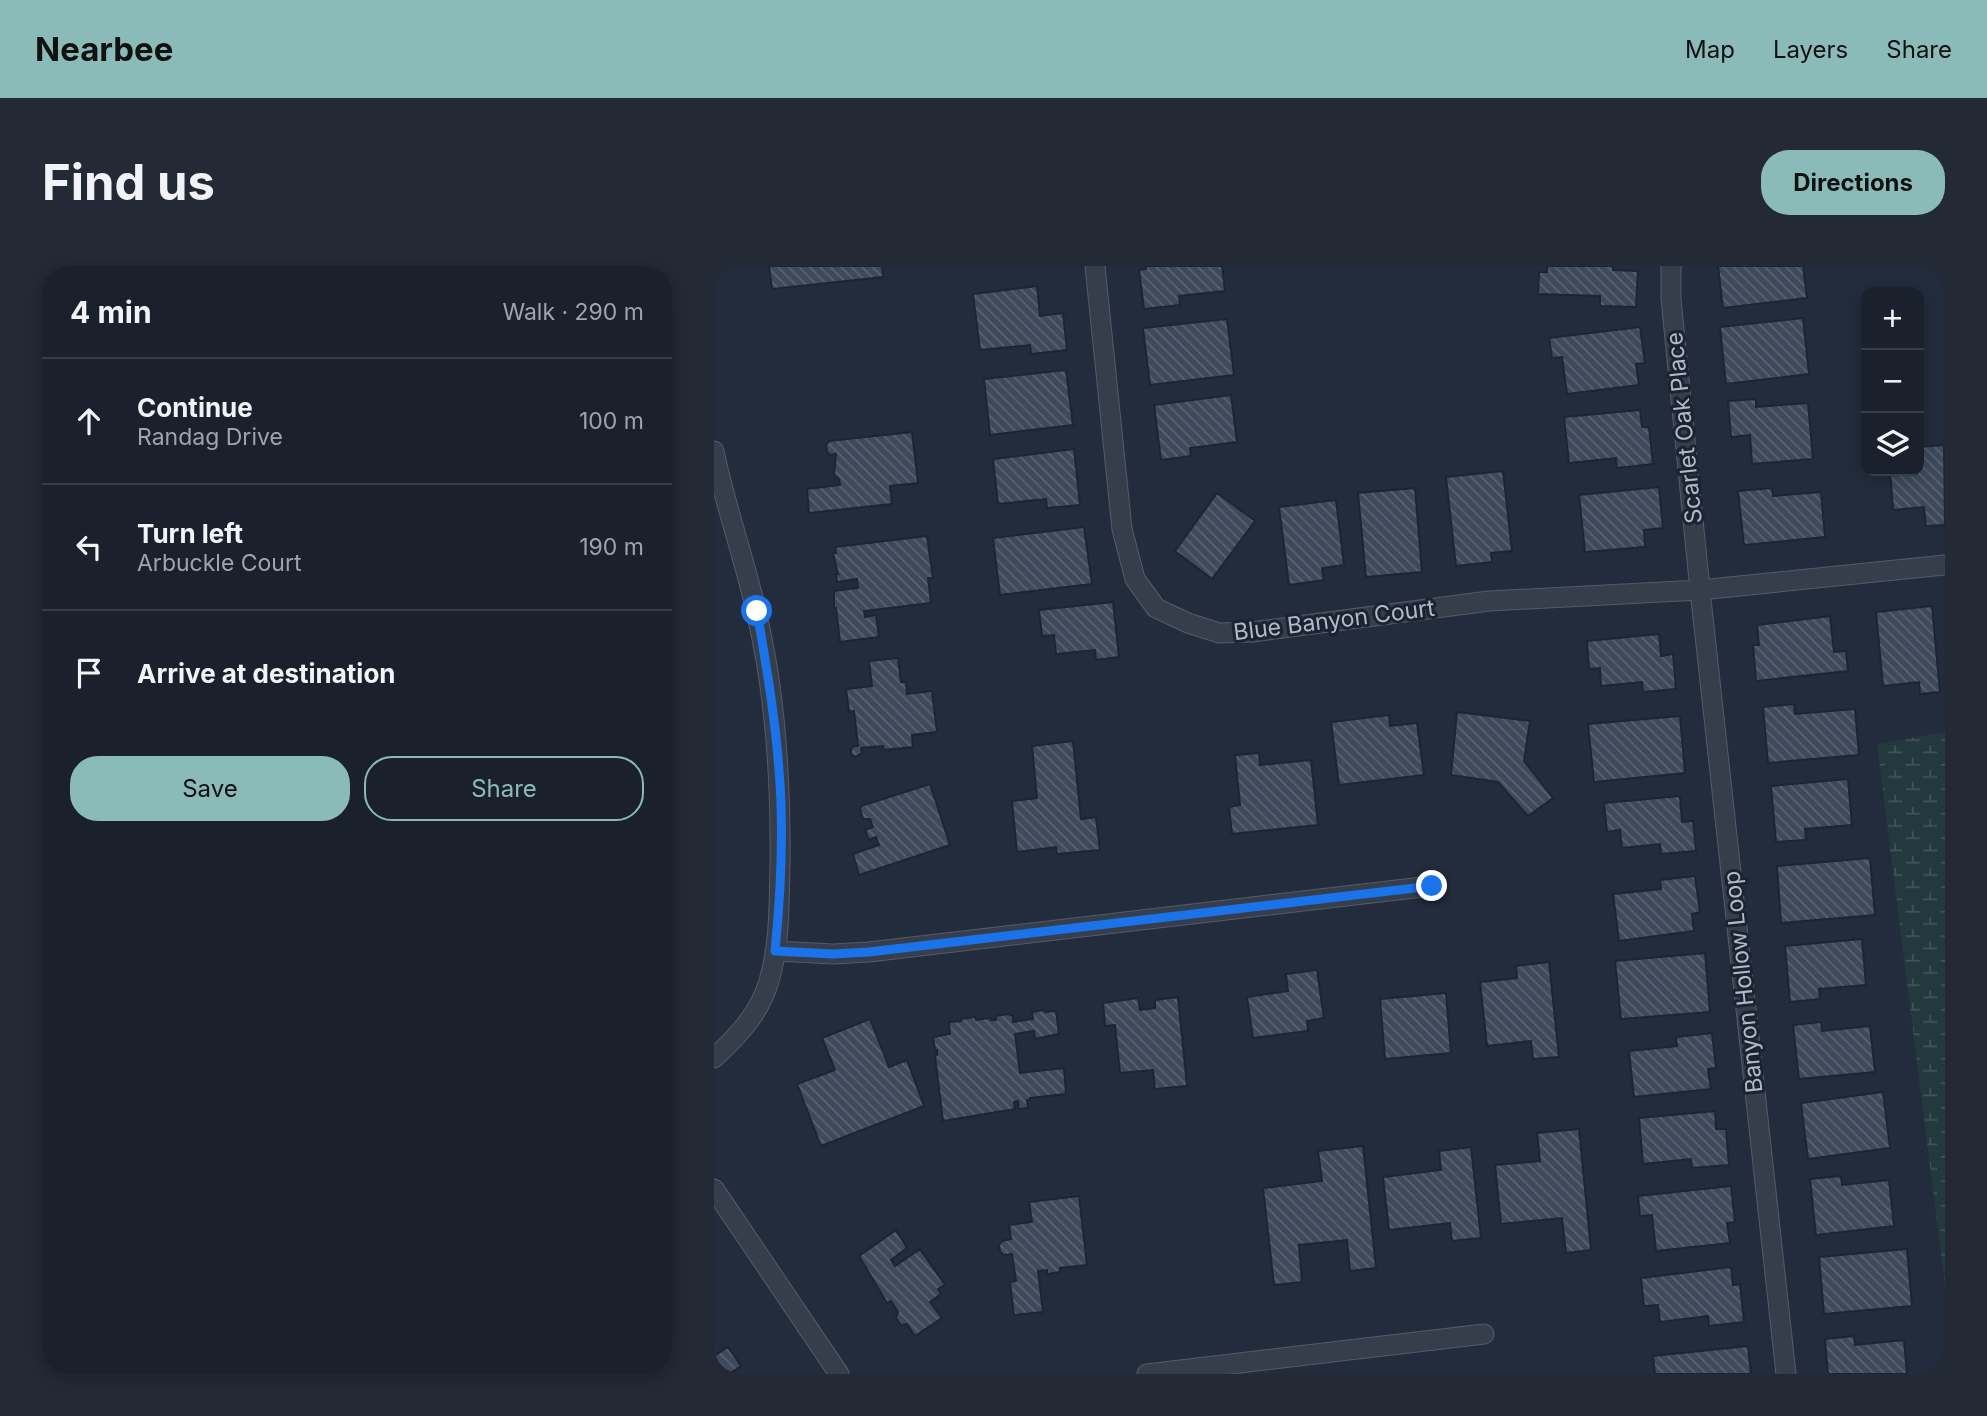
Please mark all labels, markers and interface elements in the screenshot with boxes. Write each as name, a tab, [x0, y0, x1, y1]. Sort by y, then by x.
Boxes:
text: Nearbee	[35, 29, 173, 69]
text: Map	[1685, 35, 1735, 64]
text: Layers	[1773, 35, 1848, 64]
text: Share	[1886, 35, 1952, 64]
button: Directions	[1761, 150, 1945, 215]
text: Find us	[42, 153, 215, 212]
map controls	[1861, 287, 1924, 476]
button: +	[1861, 287, 1924, 350]
text: 4 min	[70, 294, 152, 330]
text: Walk · 290 m	[502, 298, 644, 326]
street label: Scarlet Oak Place	[1660, 331, 1708, 525]
button: −	[1861, 350, 1924, 413]
text: Continue	[137, 392, 253, 423]
icon: ahead	[70, 402, 108, 440]
text: 100 m	[579, 407, 644, 435]
button: layers	[1861, 413, 1924, 476]
text: Randag Drive	[137, 423, 283, 451]
text: Turn left	[137, 518, 243, 549]
icon: left	[70, 528, 108, 566]
text: 190 m	[579, 533, 644, 561]
text: Arbuckle Court	[137, 549, 302, 577]
street label: Blue Banyon Court	[1232, 594, 1437, 646]
route start	[741, 595, 772, 626]
icon: arrive	[70, 654, 108, 692]
text: Arrive at destination	[137, 658, 396, 689]
button: Save	[70, 756, 350, 821]
button: Share	[364, 756, 644, 821]
route end	[1416, 870, 1447, 901]
street label: Banyon Hollow Loop	[1717, 870, 1769, 1094]

